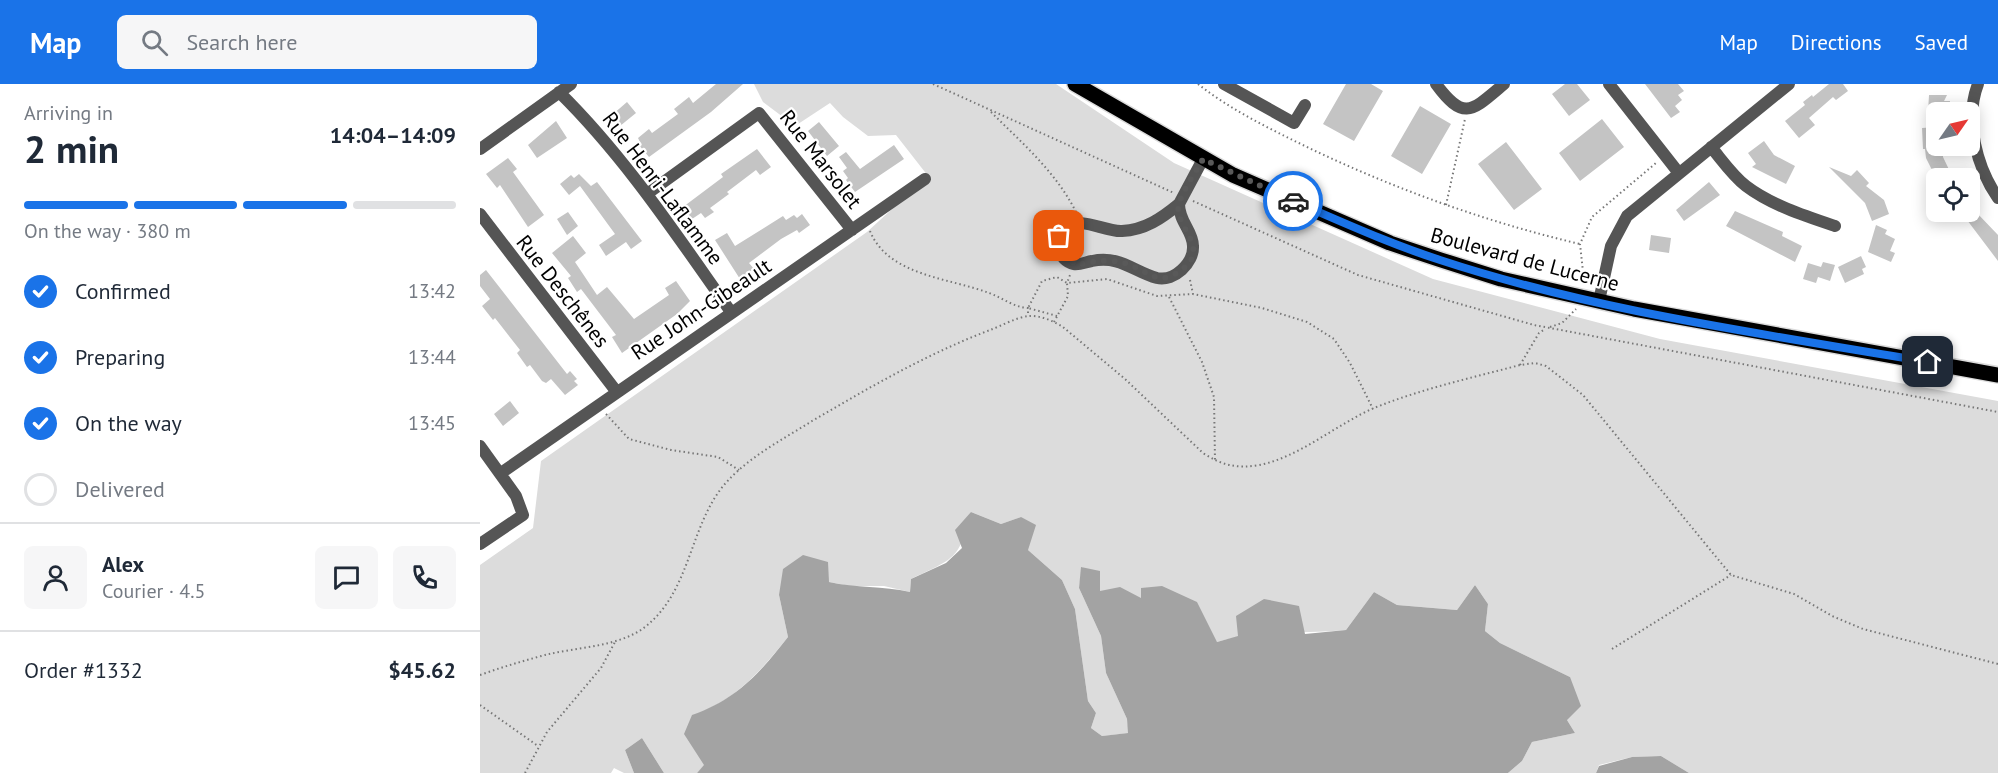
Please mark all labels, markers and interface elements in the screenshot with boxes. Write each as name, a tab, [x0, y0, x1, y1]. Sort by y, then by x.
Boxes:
search box	[117, 15, 537, 69]
text: Map	[30, 24, 81, 61]
icon: search	[138, 26, 171, 59]
text: Search here	[186, 28, 297, 56]
text: Map	[1719, 29, 1758, 56]
text: Directions	[1791, 29, 1882, 56]
text: Saved	[1915, 29, 1968, 56]
text: Arriving in	[24, 100, 113, 126]
north arrow	[1926, 102, 1980, 156]
map controls	[1926, 102, 1980, 222]
street label: Rue Marsolet	[774, 104, 868, 214]
street label: Rue Henri-Laflamme	[597, 106, 729, 270]
text: 14:04–14:09	[330, 121, 456, 149]
text: 2 min	[24, 123, 119, 174]
button: locate	[1926, 168, 1980, 222]
courier	[1263, 171, 1323, 231]
icon: car	[1277, 185, 1310, 218]
pin	[1033, 210, 1084, 261]
text: On the way · 380 m	[24, 218, 191, 244]
icon: bag	[1042, 219, 1075, 252]
street label: Boulevard de Lucerne	[1428, 221, 1622, 297]
street label: Rue Deschênes	[511, 229, 615, 353]
street label: Rue John-Gibeault	[626, 252, 776, 366]
icon: check	[24, 275, 57, 308]
text: Confirmed	[75, 277, 171, 305]
text: 13:42	[408, 278, 456, 304]
pin	[1902, 336, 1953, 387]
icon: check	[24, 341, 57, 374]
text: Preparing	[75, 343, 165, 371]
text: 13:44	[408, 344, 456, 370]
icon: home	[1911, 345, 1944, 378]
icon: check	[24, 407, 57, 440]
text: On the way	[75, 409, 182, 437]
text: 13:45	[408, 410, 456, 436]
text: Delivered	[75, 475, 165, 503]
button: person	[24, 546, 87, 609]
button: chat	[315, 546, 378, 609]
button: phone	[393, 546, 456, 609]
text: Alex	[102, 550, 144, 578]
text: Courier · 4.5	[102, 578, 205, 604]
text: Order #1332	[24, 656, 143, 684]
text: $45.62	[388, 656, 456, 684]

